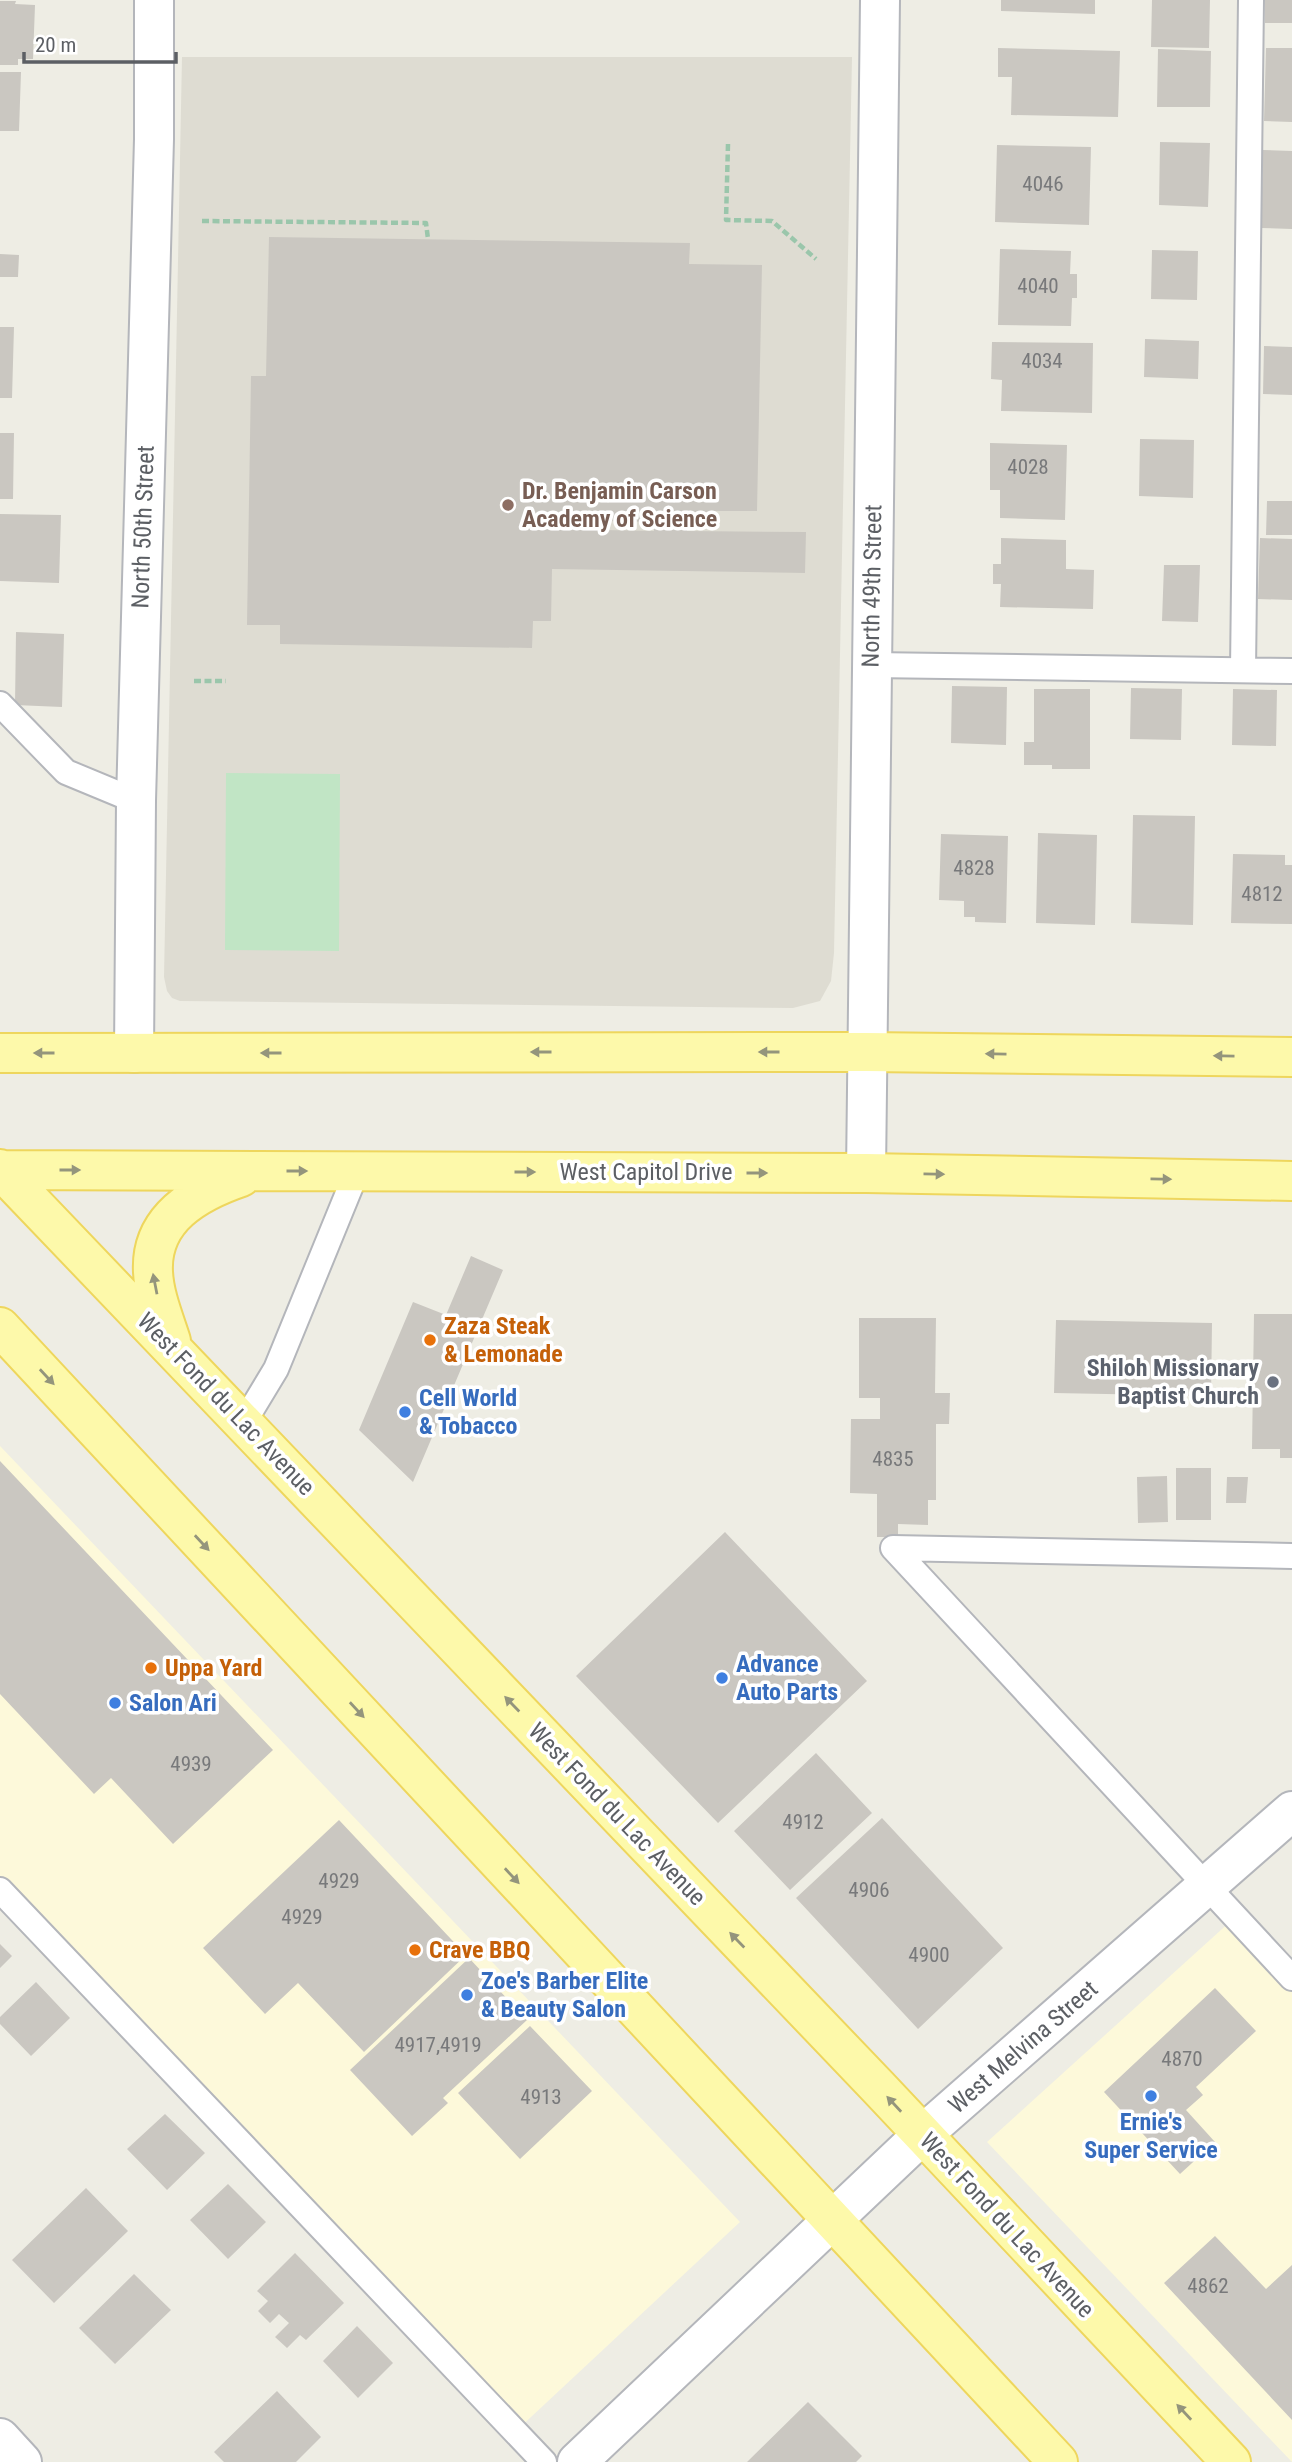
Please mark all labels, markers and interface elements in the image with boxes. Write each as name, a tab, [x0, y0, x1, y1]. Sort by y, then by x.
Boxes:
scale bar	[24, 21, 177, 65]
text: 20 m	[35, 33, 76, 57]
house number: 4046	[1022, 172, 1064, 196]
house number: 4040	[1017, 274, 1059, 298]
house number: 4034	[1021, 349, 1063, 373]
street label: North 50th Street	[126, 445, 160, 609]
house number: 4028	[1007, 455, 1049, 479]
place label: Dr. Benjamin Carson Academy of Science	[522, 477, 717, 533]
marker: Dr. Benjamin Carson Academy of Science	[500, 497, 516, 513]
street label: North 49th Street	[857, 504, 887, 668]
house number: 4828	[953, 856, 995, 880]
house number: 4812	[1241, 882, 1283, 906]
one-way arrow	[530, 1046, 552, 1058]
one-way arrow	[758, 1046, 780, 1058]
one-way arrow	[32, 1047, 54, 1059]
one-way arrow	[260, 1047, 282, 1059]
one-way arrow	[985, 1048, 1007, 1059]
one-way arrow	[1213, 1051, 1235, 1062]
street label: West Capitol Drive	[560, 1158, 732, 1186]
one-way arrow	[59, 1164, 81, 1176]
one-way arrow	[287, 1165, 309, 1177]
one-way arrow	[514, 1166, 536, 1178]
one-way arrow	[746, 1167, 768, 1179]
one-way arrow	[923, 1168, 945, 1180]
one-way arrow	[1150, 1173, 1172, 1184]
one-way arrow	[149, 1273, 160, 1295]
street label: West Fond du Lac Avenue	[132, 1307, 320, 1501]
place label: Zaza Steak & Lemonade	[444, 1312, 563, 1368]
marker: Zaza Steak & Lemonade	[422, 1332, 438, 1348]
place label: Shiloh Missionary Baptist Church	[1087, 1354, 1259, 1410]
one-way arrow	[38, 1368, 54, 1385]
marker: Shiloh Missionary Baptist Church	[1265, 1374, 1281, 1390]
place label: Cell World & Tobacco	[419, 1384, 518, 1440]
marker: Cell World & Tobacco	[397, 1404, 413, 1420]
house number: 4835	[872, 1447, 914, 1471]
one-way arrow	[193, 1534, 209, 1551]
place label: Advance Auto Parts	[736, 1650, 838, 1706]
place label: Uppa Yard	[165, 1654, 263, 1682]
marker: Uppa Yard	[143, 1660, 159, 1676]
marker: Advance Auto Parts	[714, 1670, 730, 1686]
place label: Salon Ari	[129, 1689, 217, 1717]
marker: Salon Ari	[107, 1695, 123, 1711]
one-way arrow	[505, 1696, 521, 1713]
one-way arrow	[348, 1701, 364, 1718]
street label: West Fond du Lac Avenue	[523, 1717, 711, 1911]
house number: 4939	[170, 1752, 212, 1776]
house number: 4912	[782, 1810, 824, 1834]
one-way arrow	[504, 1867, 520, 1885]
house number: 4929	[318, 1869, 360, 1893]
house number: 4906	[848, 1878, 890, 1902]
house number: 4929	[281, 1905, 323, 1929]
one-way arrow	[728, 1931, 745, 1948]
place label: Crave BBQ	[429, 1936, 530, 1964]
marker: Crave BBQ	[407, 1942, 423, 1958]
house number: 4900	[908, 1943, 950, 1967]
place label: Zoe's Barber Elite & Beauty Salon	[481, 1967, 648, 2023]
street label: West Melvina Street	[943, 1975, 1103, 2119]
marker: Zoe's Barber Elite & Beauty Salon	[459, 1987, 475, 2003]
house number: 4917,4919	[394, 2033, 482, 2057]
house number: 4870	[1161, 2047, 1203, 2071]
house number: 4913	[520, 2085, 562, 2109]
marker: Ernie's Super Service	[1143, 2088, 1159, 2104]
one-way arrow	[886, 2096, 902, 2113]
place label: Ernie's Super Service	[1084, 2108, 1218, 2164]
street label: West Fond du Lac Avenue	[914, 2127, 1100, 2323]
house number: 4862	[1187, 2274, 1229, 2298]
one-way arrow	[1177, 2404, 1193, 2421]

